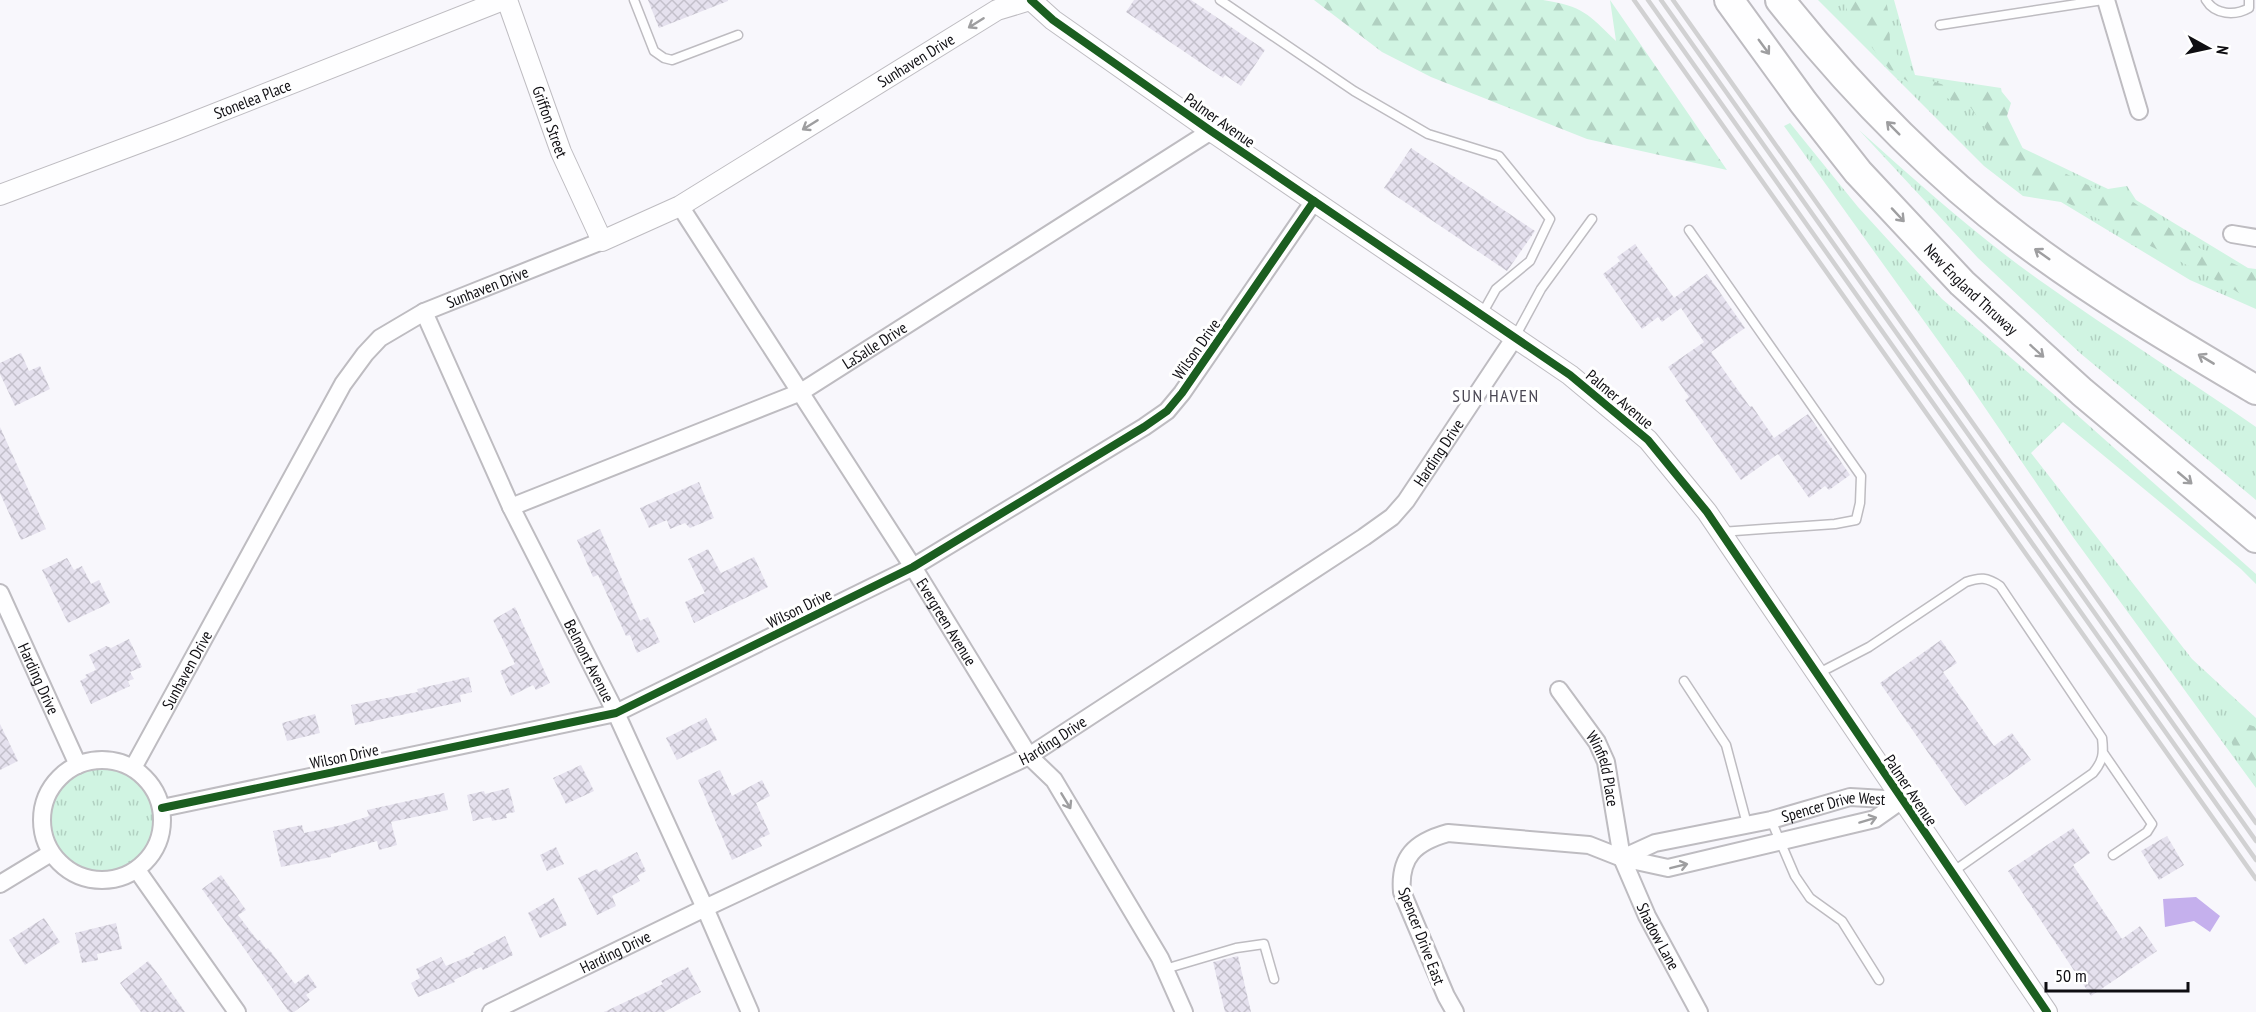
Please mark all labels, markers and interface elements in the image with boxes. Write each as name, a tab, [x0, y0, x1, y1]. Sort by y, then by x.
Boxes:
one-way arrow	[968, 17, 985, 29]
north arrow	[2178, 18, 2238, 78]
street label: Sunhaven Drive	[874, 29, 958, 92]
one-way arrow	[1758, 39, 1770, 55]
text: N	[2212, 44, 2233, 56]
street label: Stonelea Place	[211, 75, 294, 123]
street label: Griffon Street	[528, 83, 572, 161]
street label: Palmer Avenue	[1181, 88, 1259, 152]
one-way arrow	[802, 120, 819, 132]
one-way arrow	[1886, 121, 1901, 136]
one-way arrow	[1891, 207, 1905, 222]
street label: New England Thruway	[1920, 239, 2022, 339]
one-way arrow	[2034, 248, 2050, 260]
street label: Sunhaven Drive	[443, 261, 531, 312]
street label: Wilson Drive	[1168, 315, 1224, 383]
street label: LaSalle Drive	[838, 317, 910, 373]
one-way arrow	[2029, 344, 2044, 358]
one-way arrow	[2198, 353, 2215, 365]
street label: Palmer Avenue	[1582, 365, 1658, 433]
district label: SUN HAVEN	[1452, 384, 1540, 407]
street label: Harding Drive	[1409, 415, 1468, 490]
one-way arrow	[2177, 472, 2193, 485]
street label: Evergreen Avenue	[912, 574, 981, 669]
street label: Wilson Drive	[763, 584, 835, 632]
street label: Belmont Avenue	[560, 616, 619, 705]
street label: Sunhaven Drive	[157, 627, 216, 713]
street label: Harding Drive	[14, 640, 64, 717]
street label: Harding Drive	[1016, 711, 1090, 769]
street label: Winfield Place	[1582, 727, 1623, 808]
street label: Wilson Drive	[308, 739, 380, 773]
street label: Palmer Avenue	[1880, 751, 1942, 829]
street label: Spencer Drive West	[1779, 787, 1886, 826]
one-way arrow	[1061, 792, 1073, 809]
one-way arrow	[1858, 814, 1877, 825]
one-way arrow	[1669, 859, 1688, 871]
street label: Spencer Drive East	[1394, 884, 1450, 988]
street label: Shadow Lane	[1633, 900, 1684, 973]
street label: Harding Drive	[576, 926, 654, 977]
scale bar	[2046, 955, 2188, 993]
text: 50 m	[2055, 964, 2087, 987]

